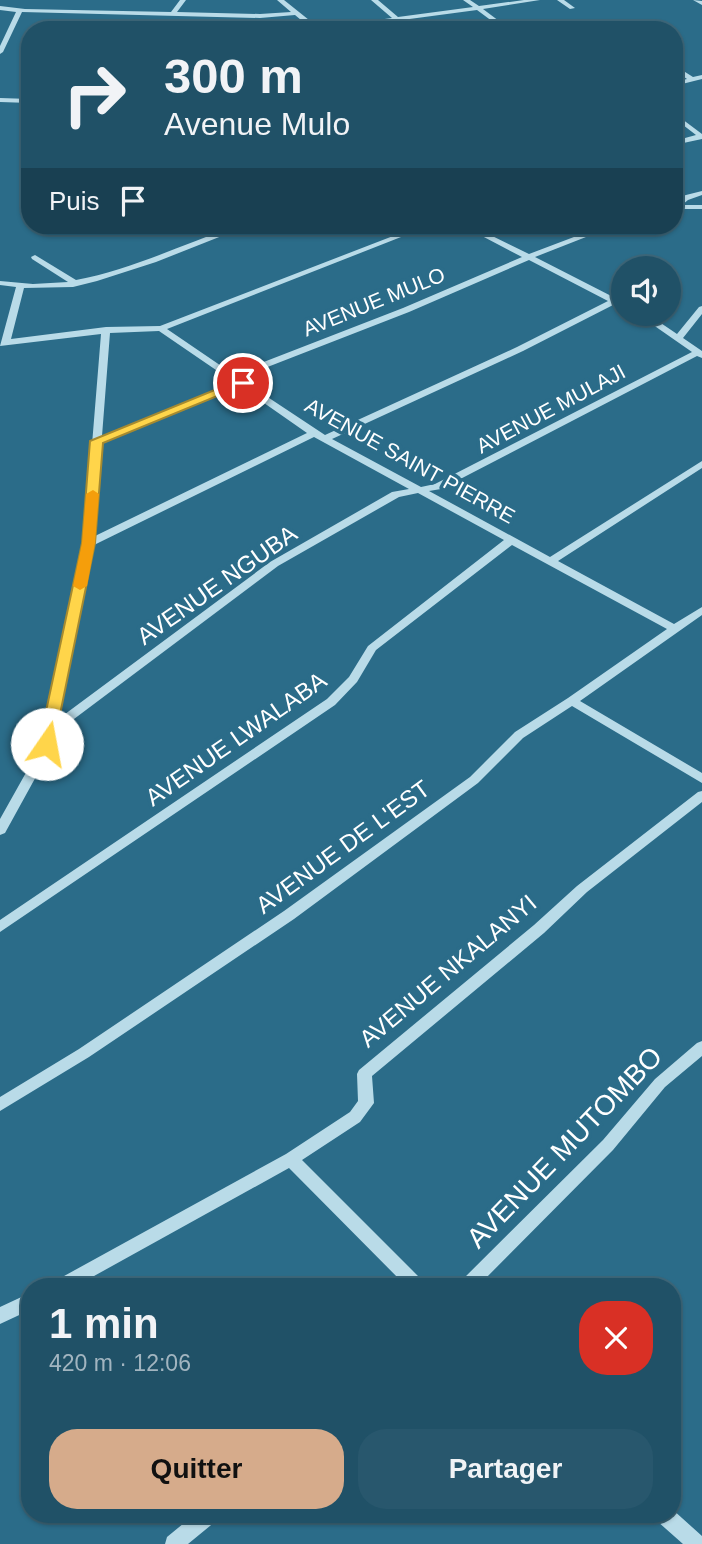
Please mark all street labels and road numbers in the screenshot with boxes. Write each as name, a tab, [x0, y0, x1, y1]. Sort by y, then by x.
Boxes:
street label: AVENUE MULO	[299, 263, 448, 341]
street label: AVENUE MULAJI	[472, 360, 629, 458]
street label: AVENUE SAINT PIERRE	[301, 393, 519, 528]
street label: AVENUE NGUBA	[132, 519, 302, 650]
street label: AVENUE LWALABA	[140, 666, 331, 811]
street label: AVENUE DE L'EST	[251, 774, 435, 919]
street label: AVENUE NKALANYI	[354, 889, 542, 1052]
street label: AVENUE MUTOMBO	[461, 1041, 668, 1254]

